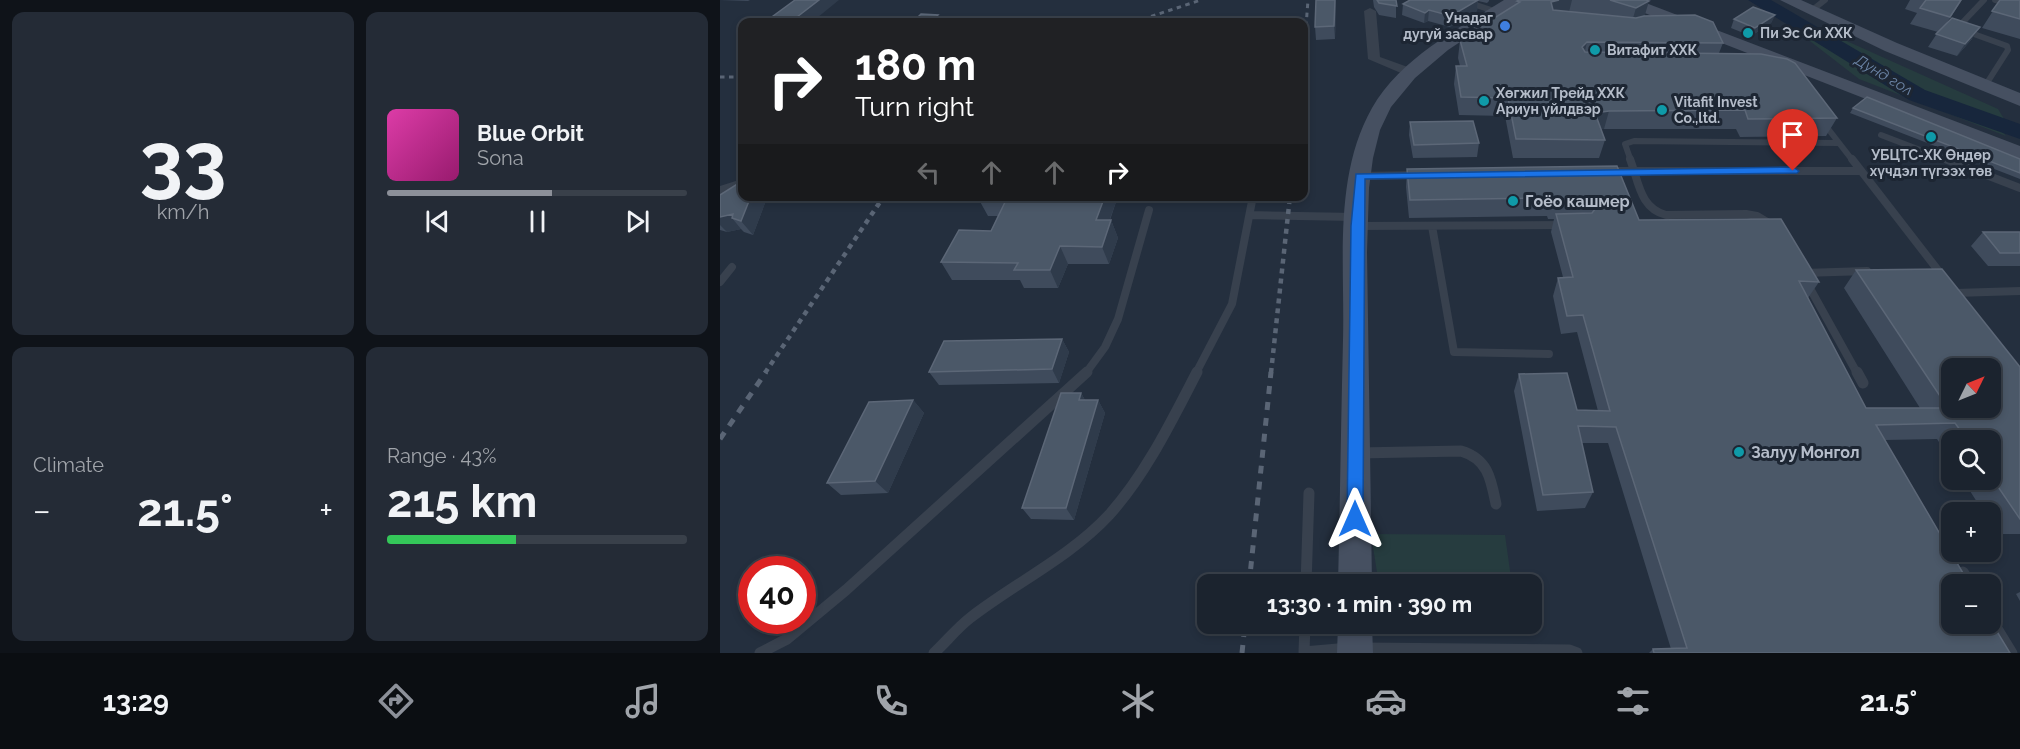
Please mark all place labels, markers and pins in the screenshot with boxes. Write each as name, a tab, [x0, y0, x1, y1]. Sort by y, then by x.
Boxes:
place label: Унадаг дугуй засвар	[1403, 10, 1493, 42]
marker: Унадаг дугуй засвар	[1498, 19, 1512, 33]
place label: Пи Эс Си ХХК	[1760, 25, 1853, 41]
marker: Пи Эс Си ХХК	[1741, 26, 1755, 40]
place label: Витафит ХХК	[1607, 42, 1697, 58]
marker: Витафит ХХК	[1588, 43, 1602, 57]
place label: Хөгжил Трейд ХХК Ариун үйлдвэр	[1495, 85, 1625, 117]
marker: Хөгжил Трейд ХХК Ариун үйлдвэр	[1477, 94, 1491, 108]
place label: Vitafit Invest Co.,ltd.	[1674, 94, 1758, 126]
marker: Vitafit Invest Co.,ltd.	[1655, 103, 1669, 117]
pin	[1767, 109, 1818, 171]
marker: УБЦТС-ХК Өндөр хүчдэл түгээх төв	[1924, 130, 1938, 144]
place label: УБЦТС-ХК Өндөр хүчдэл түгээх төв	[1870, 147, 1992, 179]
place label: Гоёо кашмер	[1525, 192, 1630, 211]
marker: Гоёо кашмер	[1506, 194, 1520, 208]
place label: Залуу Монгол	[1751, 443, 1859, 462]
marker: Залуу Монгол	[1732, 445, 1746, 459]

